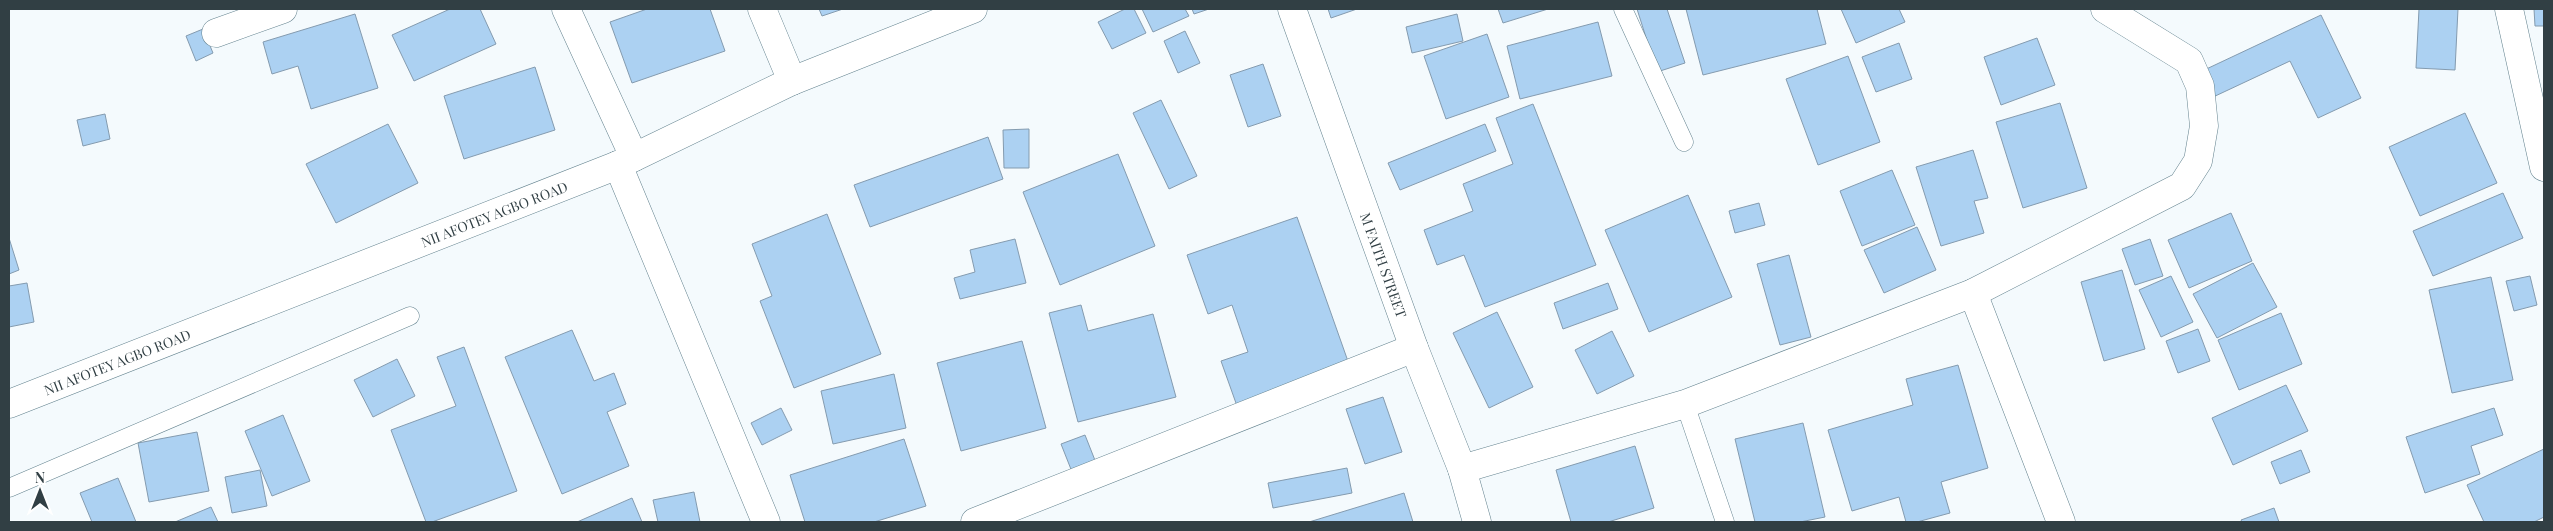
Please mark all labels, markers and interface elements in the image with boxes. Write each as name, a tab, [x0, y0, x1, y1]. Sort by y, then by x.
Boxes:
street label: NII AFOTEY AGBO ROAD	[418, 176, 570, 251]
street label: M FAITH STREET	[1356, 210, 1412, 320]
street label: NII AFOTEY AGBO ROAD	[41, 324, 193, 399]
north arrow	[15, 466, 65, 516]
text: N	[35, 468, 45, 487]

